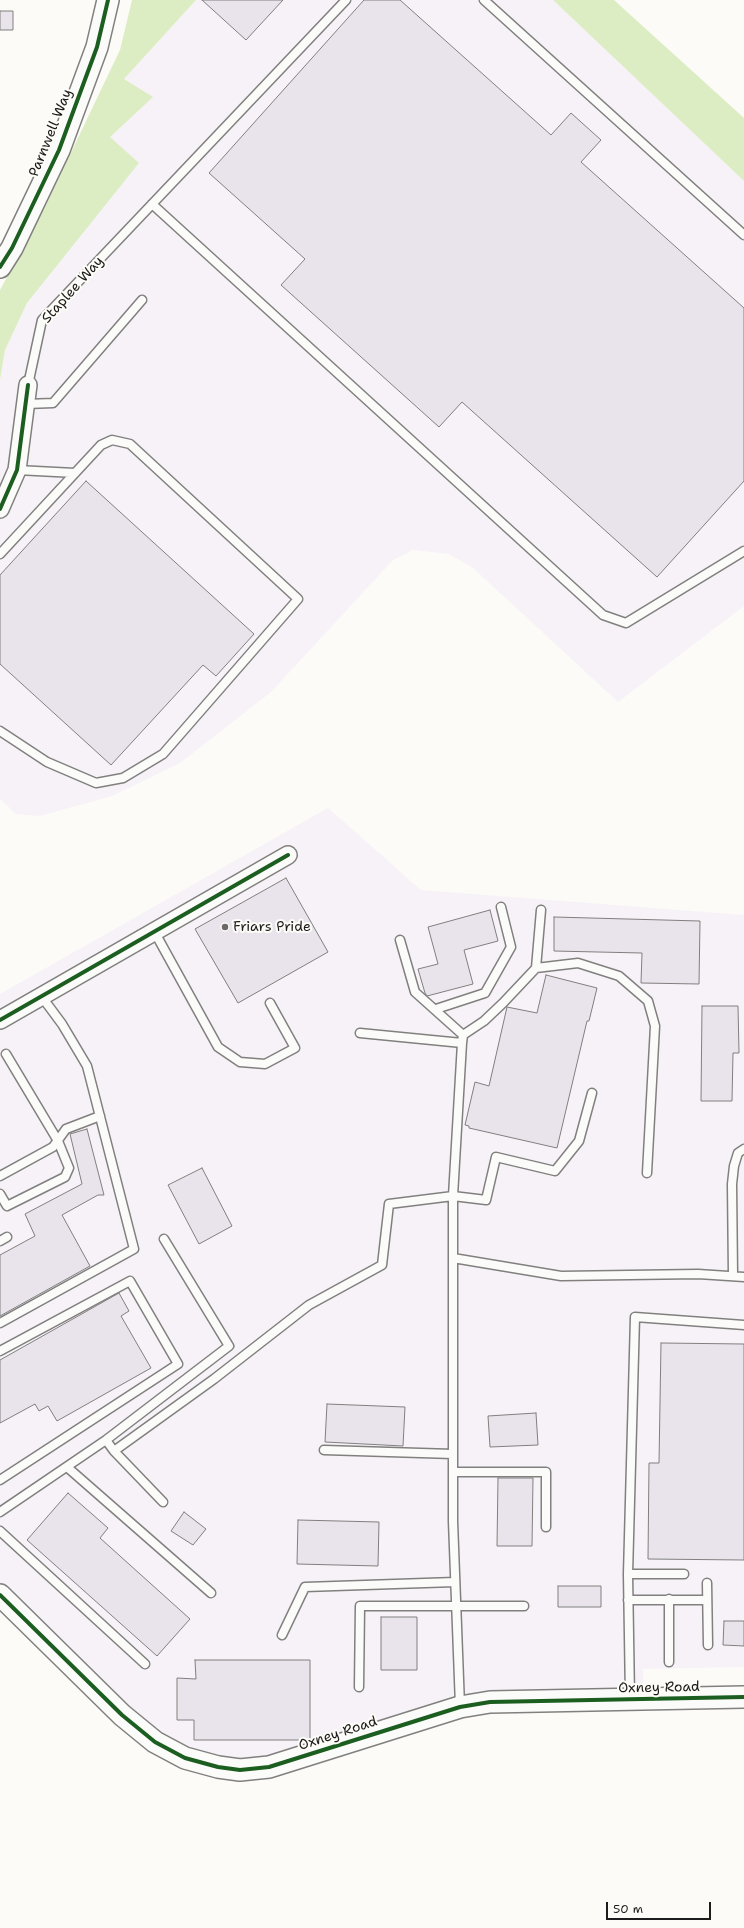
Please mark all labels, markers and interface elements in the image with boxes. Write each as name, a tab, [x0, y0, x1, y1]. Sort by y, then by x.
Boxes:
street label: Parnwell Way	[26, 87, 76, 179]
street label: Staplee Way	[39, 253, 107, 327]
place label: Friars Pride	[233, 919, 311, 935]
marker: Friars Pride	[220, 922, 230, 932]
street label: Oxney Road	[618, 1679, 700, 1697]
street label: Oxney Road	[297, 1713, 379, 1755]
scale bar	[608, 1894, 713, 1920]
text: 50 m	[613, 1901, 643, 1917]

